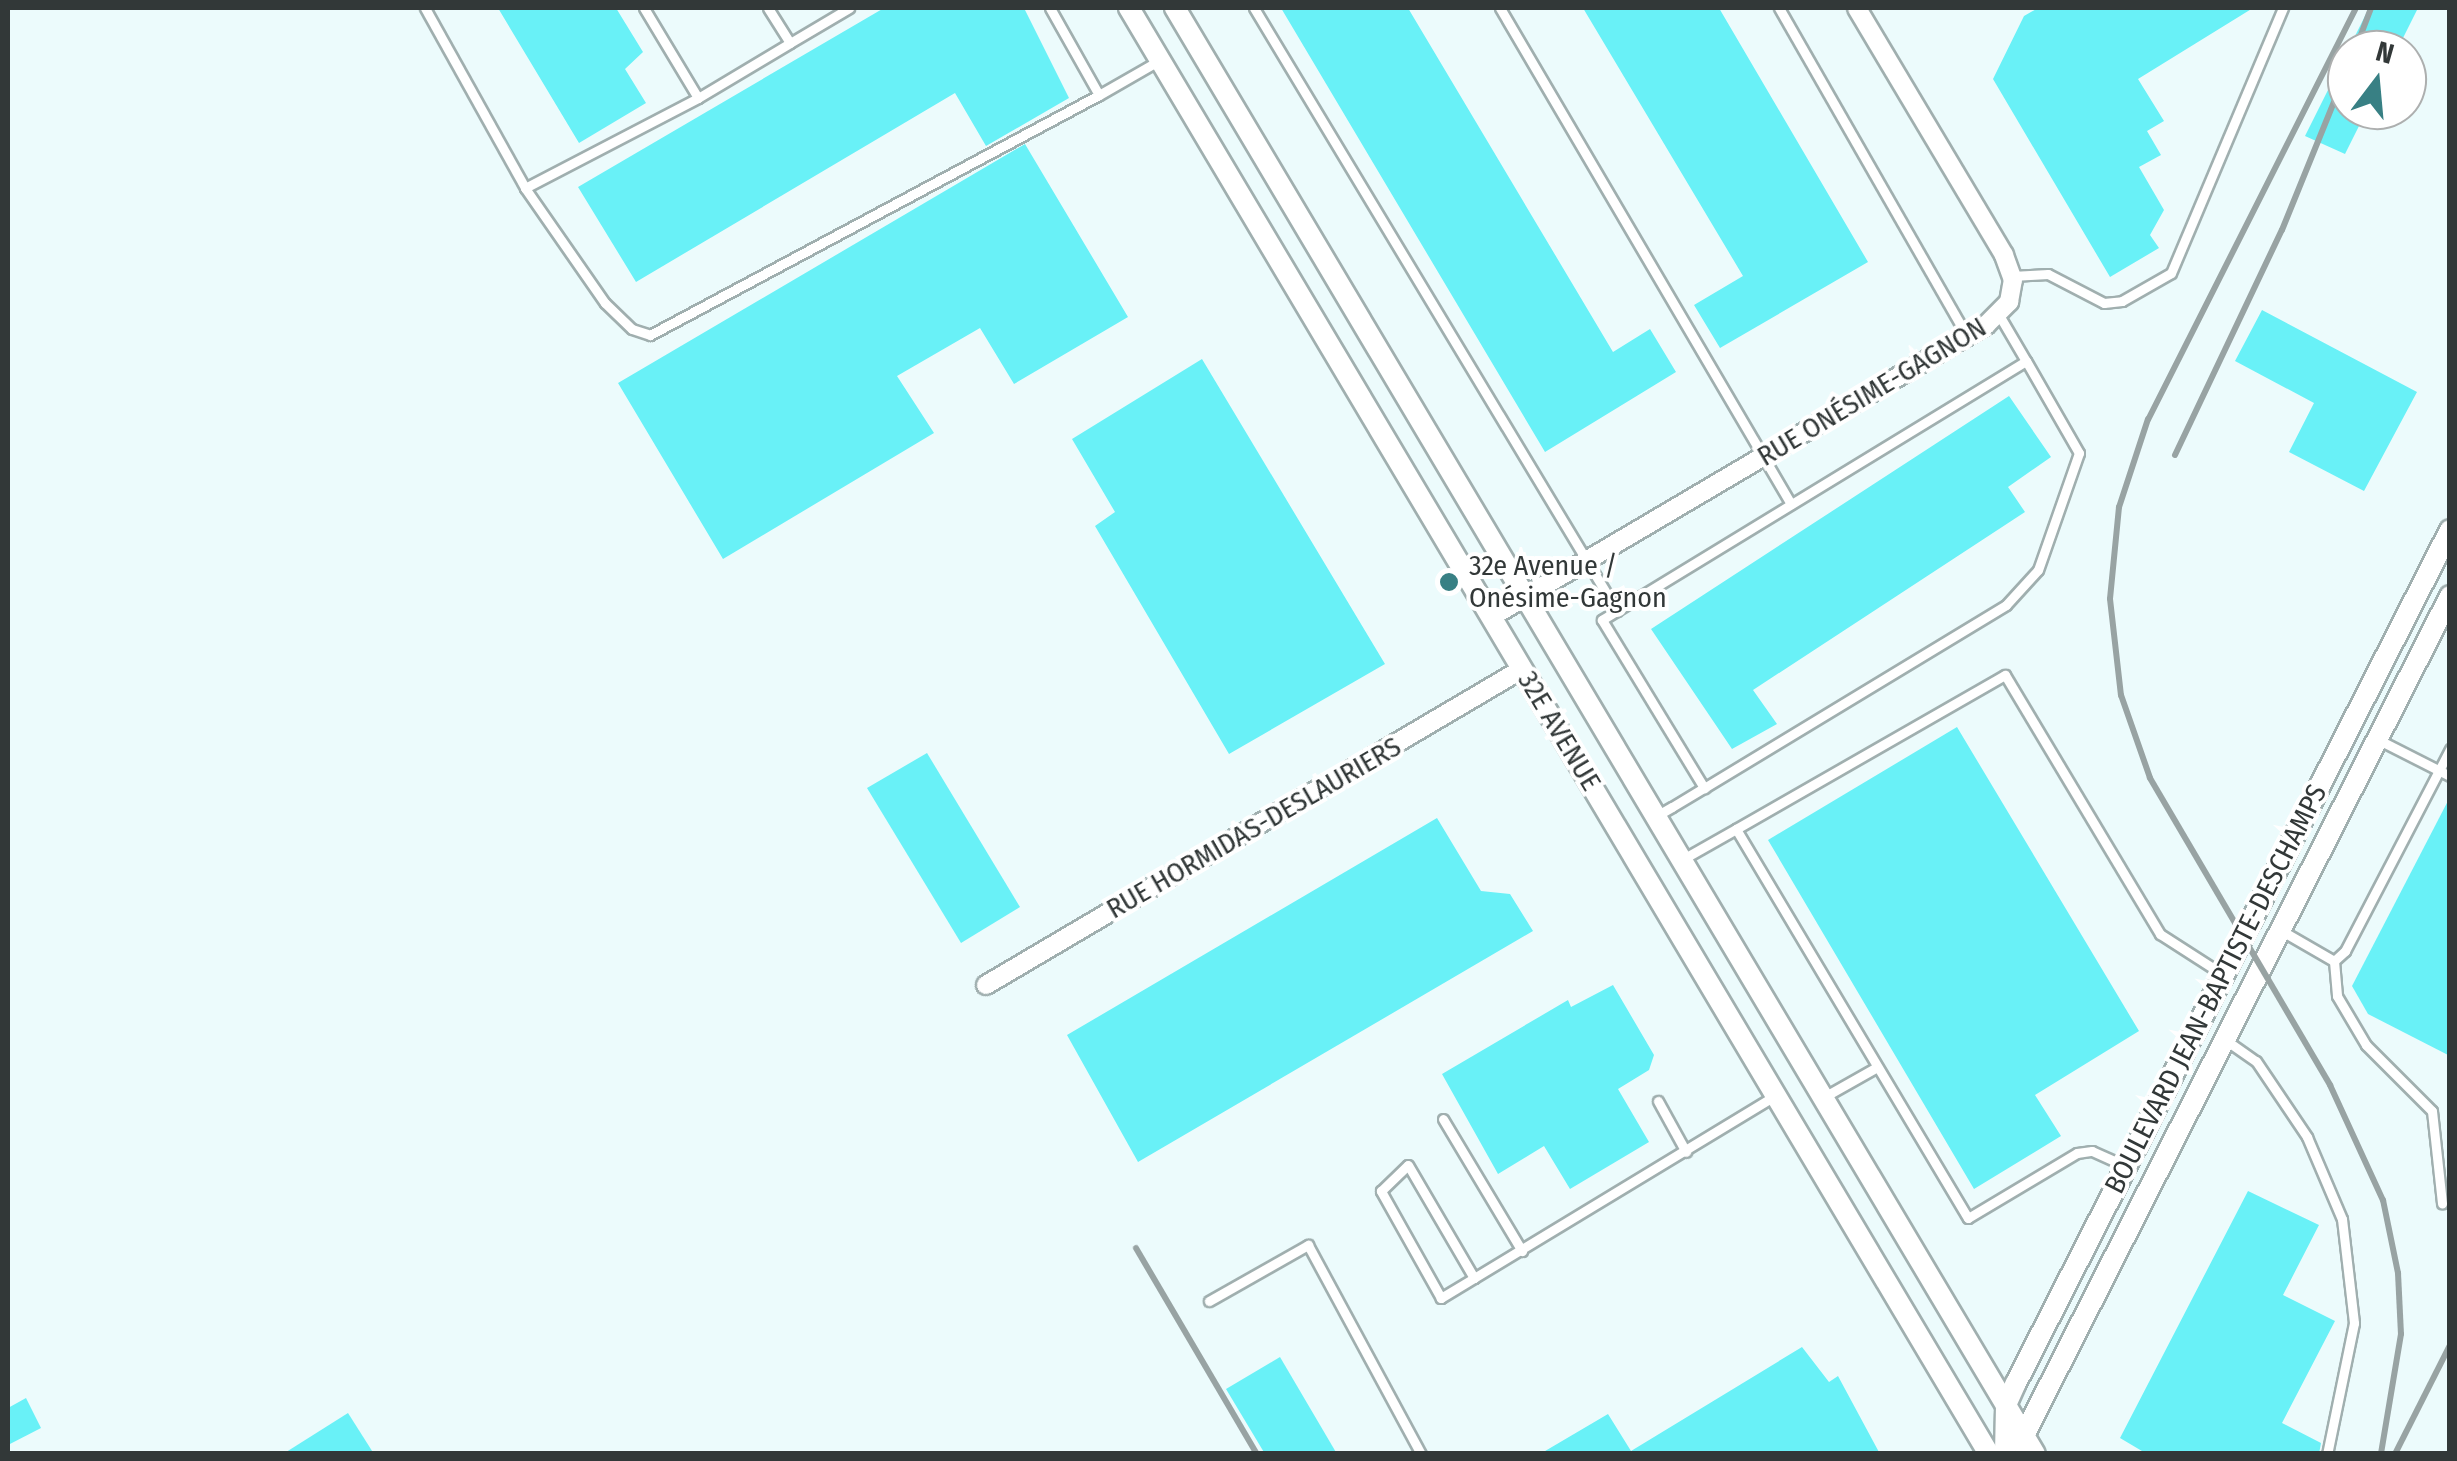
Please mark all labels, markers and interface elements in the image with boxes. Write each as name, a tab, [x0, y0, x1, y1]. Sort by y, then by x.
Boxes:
north arrow	[2327, 30, 2427, 130]
text: N	[2372, 34, 2397, 71]
street label: RUE ONÉSIME-GAGNON	[1752, 310, 1992, 474]
place label: 32e Avenue / Onésime-Gagnon	[1469, 549, 1667, 615]
marker: 32e Avenue / Onésime-Gagnon	[1438, 571, 1460, 593]
street label: 32E AVENUE	[1510, 665, 1608, 797]
street label: RUE HORMIDAS-DESLAURIERS	[1101, 730, 1407, 926]
street label: BOULEVARD JEAN-BAPTISTE-DESCHAMPS	[2098, 779, 2334, 1199]

